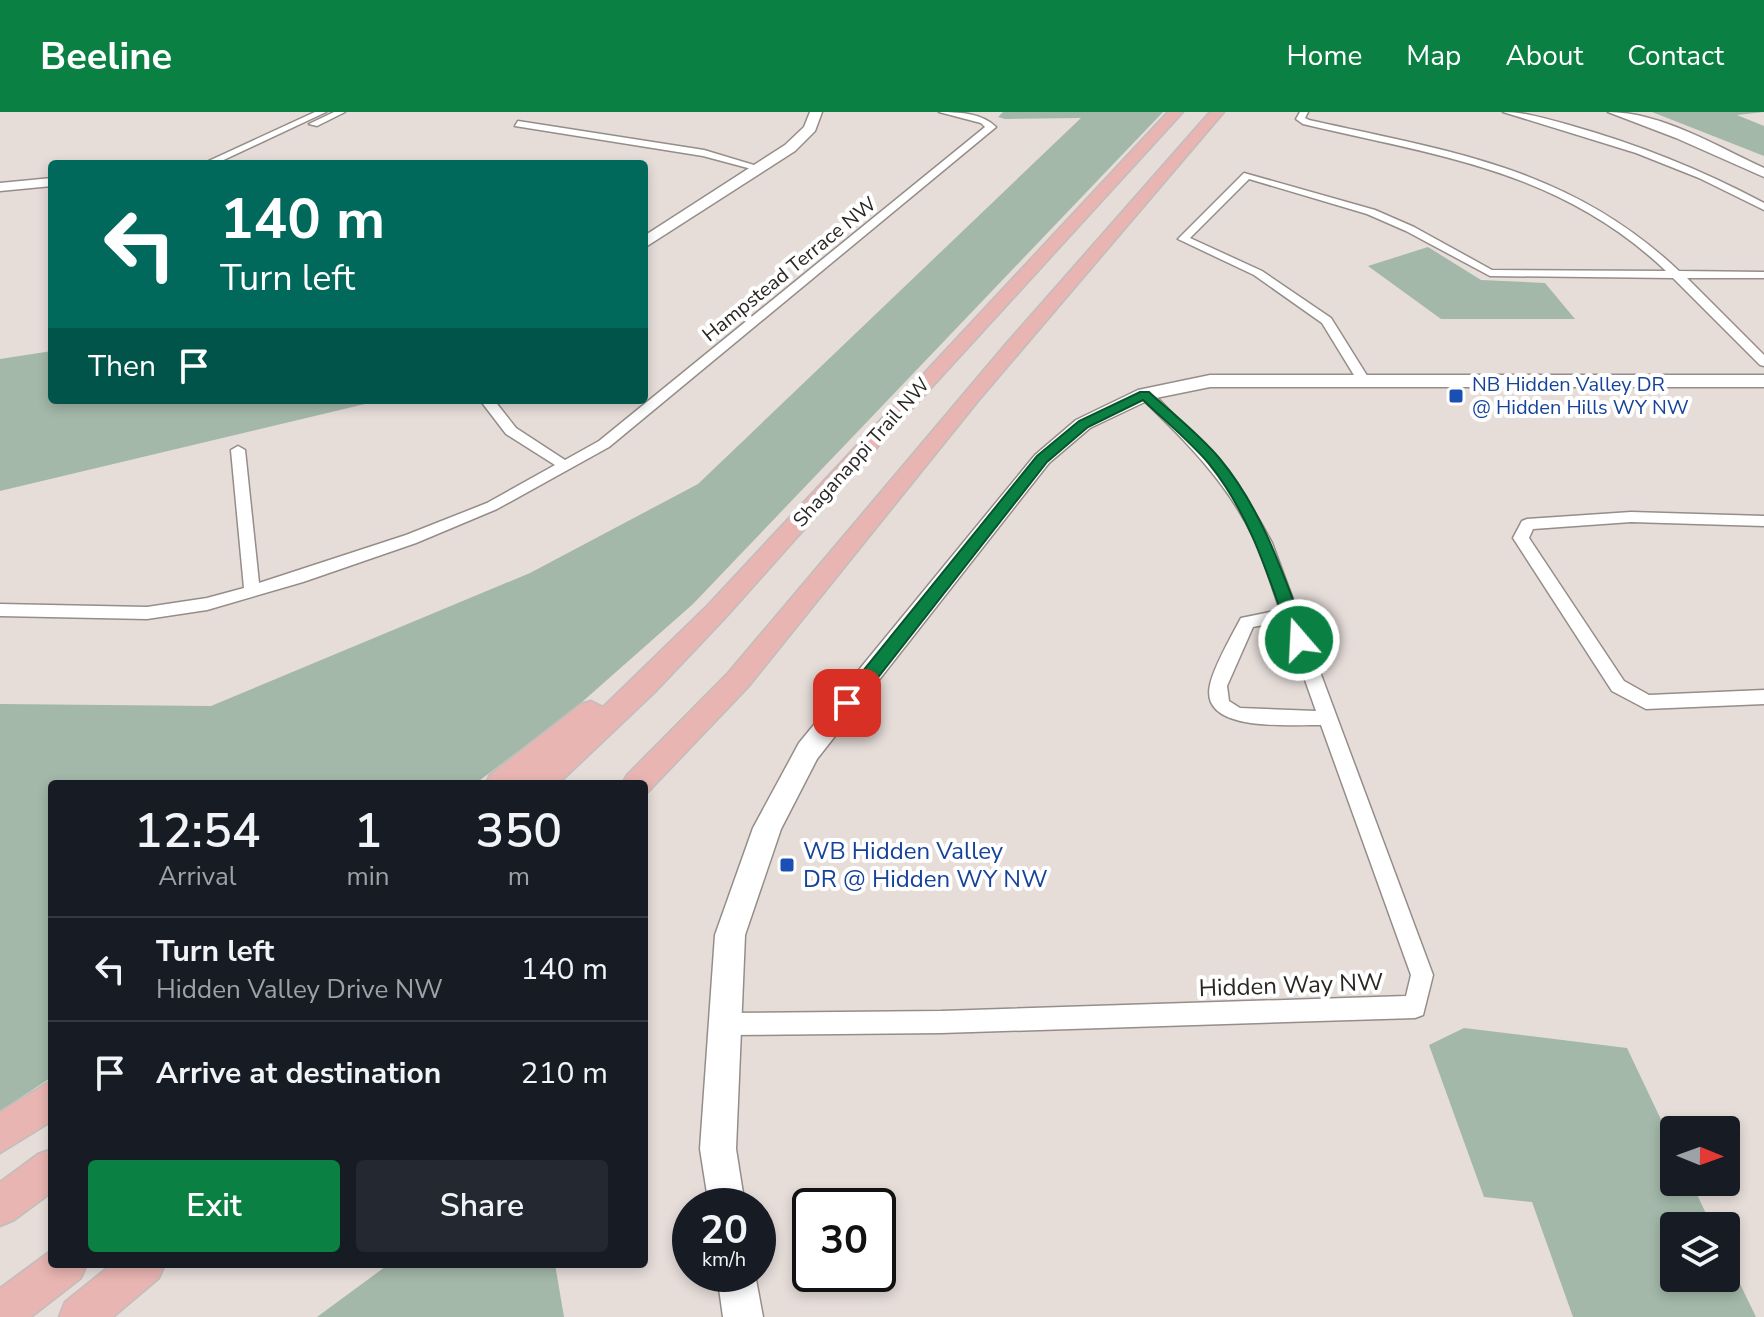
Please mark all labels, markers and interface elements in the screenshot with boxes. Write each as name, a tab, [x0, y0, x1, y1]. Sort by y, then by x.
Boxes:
text: Beeline	[40, 31, 172, 82]
text: Home	[1287, 37, 1362, 75]
text: Map	[1406, 37, 1461, 75]
text: About	[1505, 37, 1583, 75]
text: Contact	[1627, 37, 1724, 75]
text: 140 m	[220, 181, 385, 258]
street label: Hampstead Terrace NW	[697, 191, 882, 348]
icon: left	[88, 192, 192, 296]
text: Turn left	[220, 254, 355, 303]
icon: arrive	[172, 344, 216, 388]
text: Then	[88, 346, 156, 387]
place label: NB Hidden Valley DR @ Hidden Hills WY NW	[1472, 371, 1689, 421]
street label: Shaganappi Trail NW	[787, 372, 936, 533]
marker: NB Hidden Valley DR @ Hidden Hills WY NW	[1447, 387, 1465, 405]
position arrow	[1257, 598, 1341, 682]
pin	[813, 669, 881, 737]
icon: arrive	[825, 681, 869, 725]
text: 12:54	[134, 798, 261, 864]
text: 1	[354, 798, 382, 864]
text: 350	[476, 798, 562, 864]
place label: WB Hidden Valley DR @ Hidden WY NW	[803, 835, 1048, 895]
marker: WB Hidden Valley DR @ Hidden WY NW	[778, 856, 796, 874]
text: Arrival	[158, 859, 236, 894]
text: min	[347, 859, 390, 894]
text: m	[508, 859, 530, 894]
text: Turn left	[156, 931, 274, 972]
icon: left	[88, 947, 132, 991]
text: 140 m	[521, 949, 608, 990]
street label: Hidden Way NW	[1198, 966, 1384, 1004]
text: Hidden Valley Drive NW	[156, 972, 443, 1007]
icon: arrive	[88, 1051, 132, 1095]
text: Arrive at destination	[156, 1053, 441, 1094]
text: 210 m	[521, 1053, 608, 1094]
north arrow	[1660, 1116, 1740, 1196]
map controls	[1660, 1116, 1740, 1292]
button: Exit	[88, 1160, 340, 1252]
button: Share	[356, 1160, 608, 1252]
speed limit sign: 30	[792, 1188, 896, 1292]
text: 20	[700, 1203, 748, 1257]
button: layers	[1660, 1212, 1740, 1292]
text: km/h	[702, 1246, 746, 1273]

